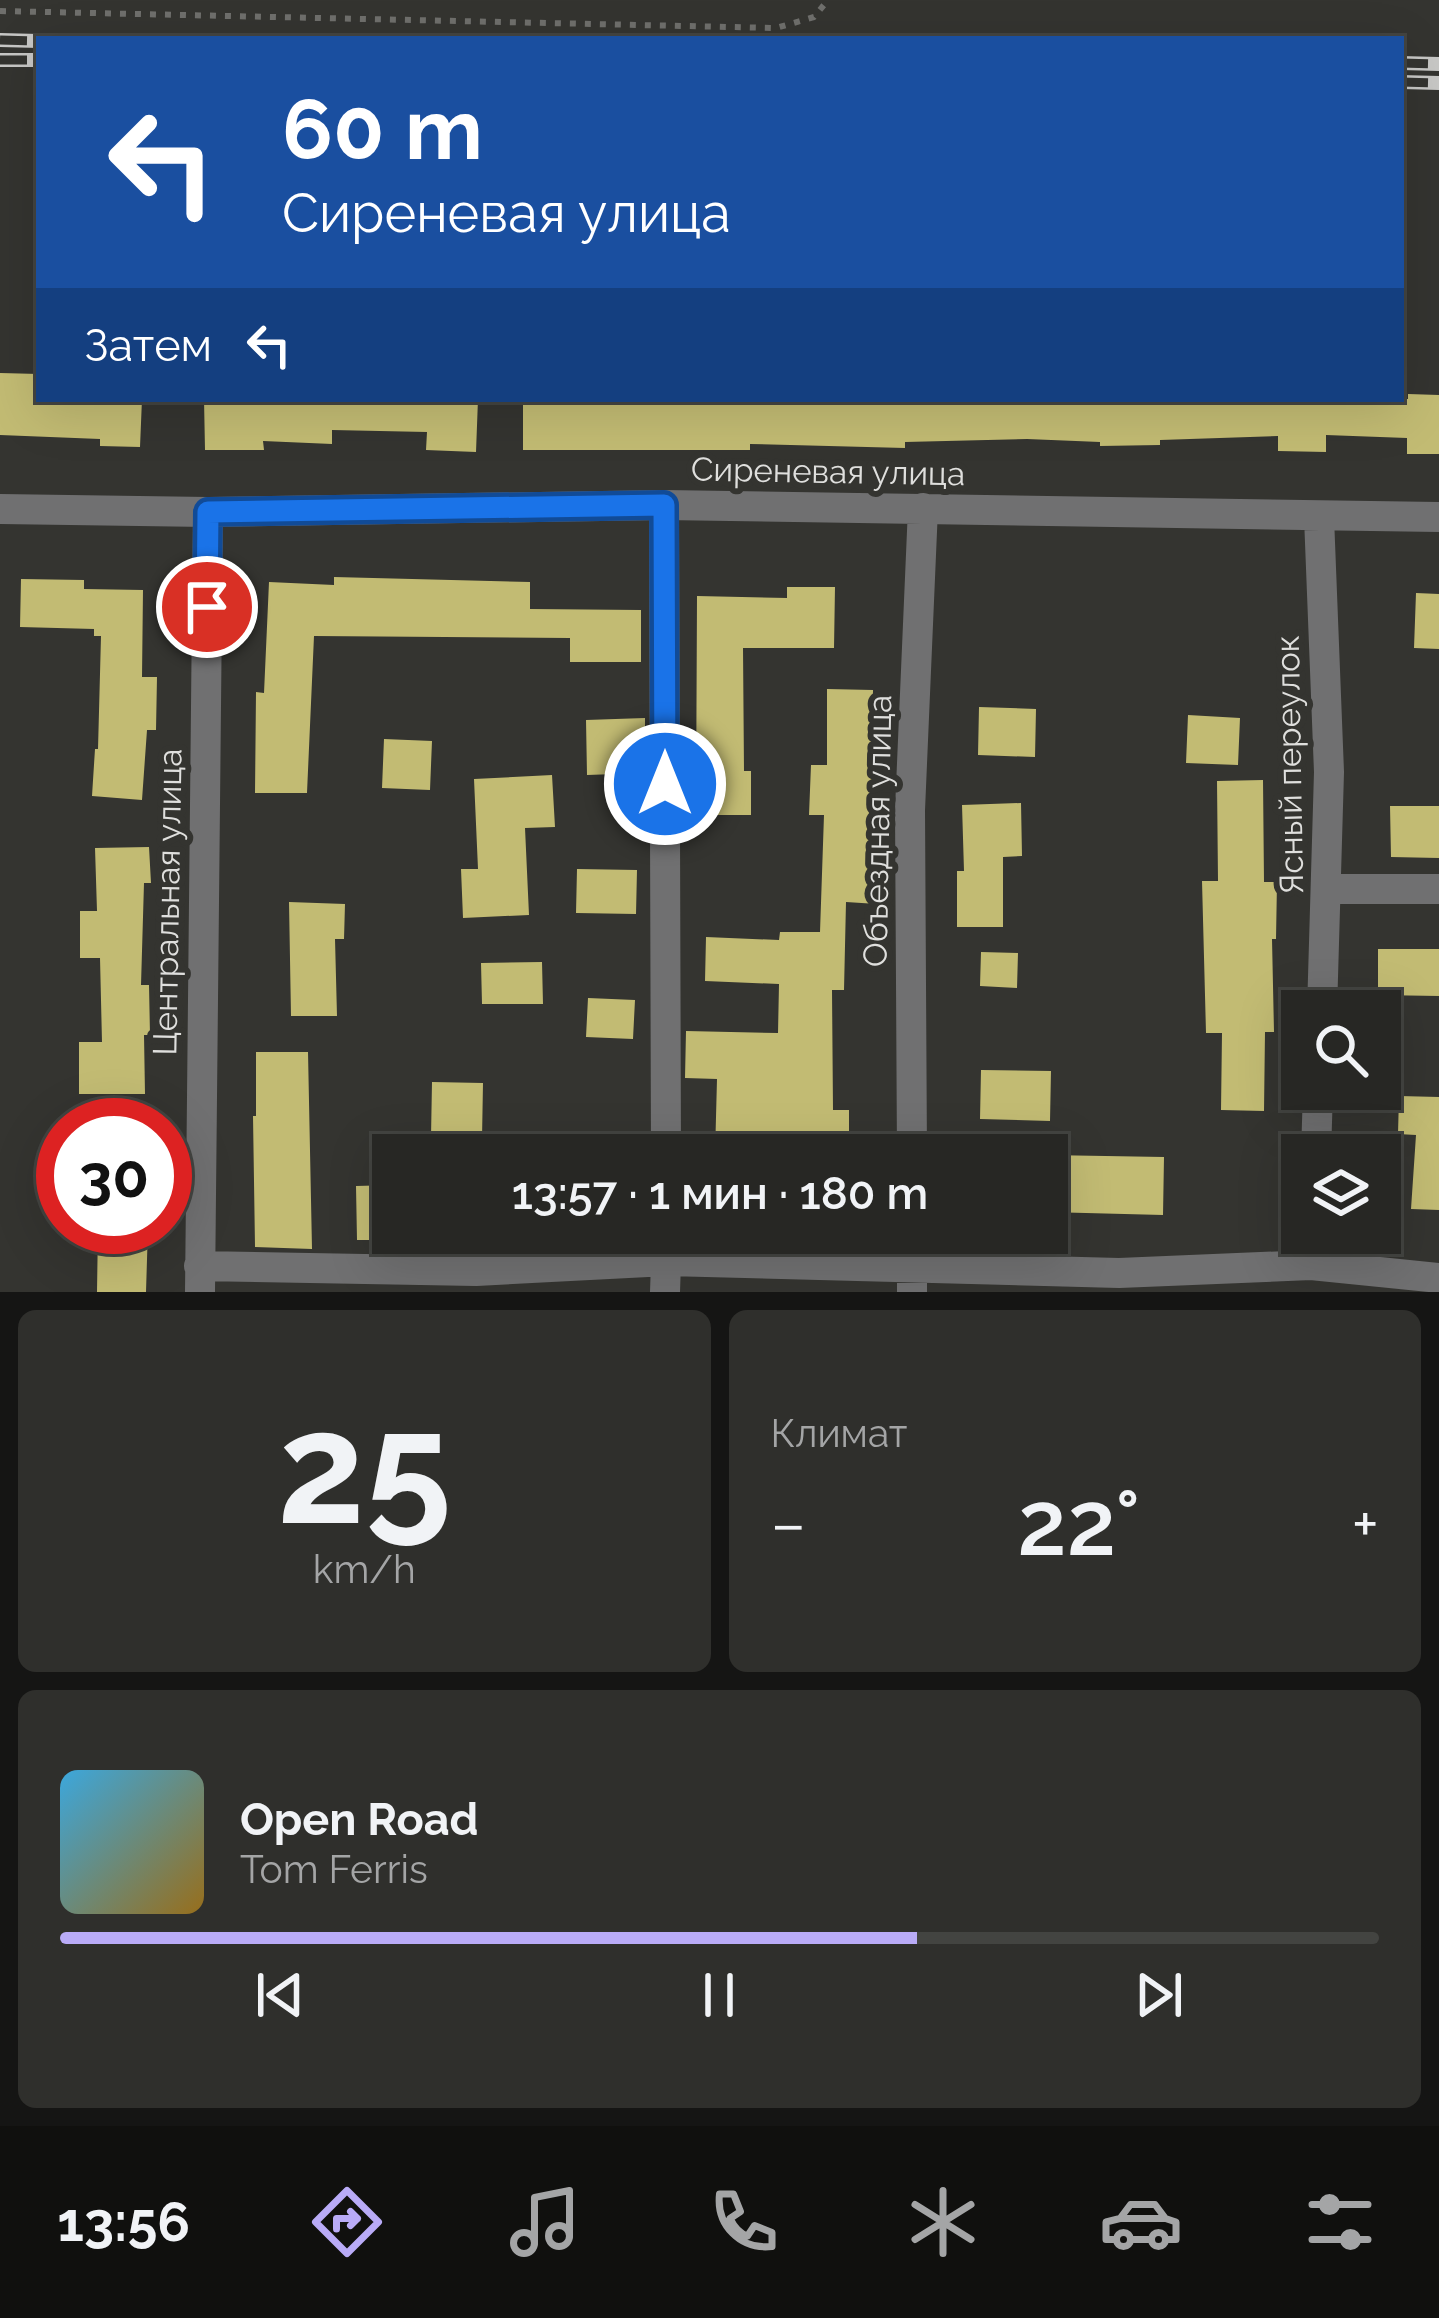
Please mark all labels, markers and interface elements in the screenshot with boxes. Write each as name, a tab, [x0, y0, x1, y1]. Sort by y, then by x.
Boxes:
text: 60 m	[282, 80, 483, 179]
icon: left	[84, 84, 240, 240]
text: Сиреневая улица	[282, 181, 731, 245]
icon: left	[236, 312, 302, 378]
text: Затем	[84, 319, 212, 372]
street label: Сиреневая улица	[691, 450, 965, 493]
pin	[156, 556, 258, 658]
icon: arrive	[174, 574, 240, 640]
street label: Ясный переулок	[1268, 635, 1311, 895]
street label: Объездная улица	[856, 695, 899, 968]
position arrow	[602, 721, 728, 847]
street label: Центральная улица	[145, 748, 190, 1056]
map controls	[1281, 990, 1401, 1254]
button: search	[1281, 990, 1401, 1110]
speed limit sign: 30	[36, 1098, 192, 1254]
button: layers	[1281, 1134, 1401, 1254]
text: 13:57 · 1 мин · 180 m	[512, 1167, 928, 1220]
text: 25	[277, 1376, 451, 1560]
text: Климат	[771, 1410, 907, 1456]
text: 22°	[1017, 1470, 1140, 1576]
text: −	[771, 1485, 806, 1562]
text: +	[1352, 1485, 1379, 1562]
text: km/h	[313, 1546, 416, 1592]
text: Open Road	[240, 1793, 479, 1846]
text: Tom Ferris	[240, 1846, 428, 1892]
icon: previous	[247, 1962, 313, 2028]
icon: pause	[686, 1962, 752, 2028]
icon: next	[1126, 1962, 1192, 2028]
icon: directions	[305, 2180, 389, 2264]
icon: music	[503, 2180, 587, 2264]
icon: phone	[702, 2180, 786, 2264]
icon: climate	[901, 2180, 985, 2264]
icon: car	[1099, 2180, 1183, 2264]
icon: filters	[1298, 2180, 1382, 2264]
text: 13:56	[57, 2190, 190, 2254]

